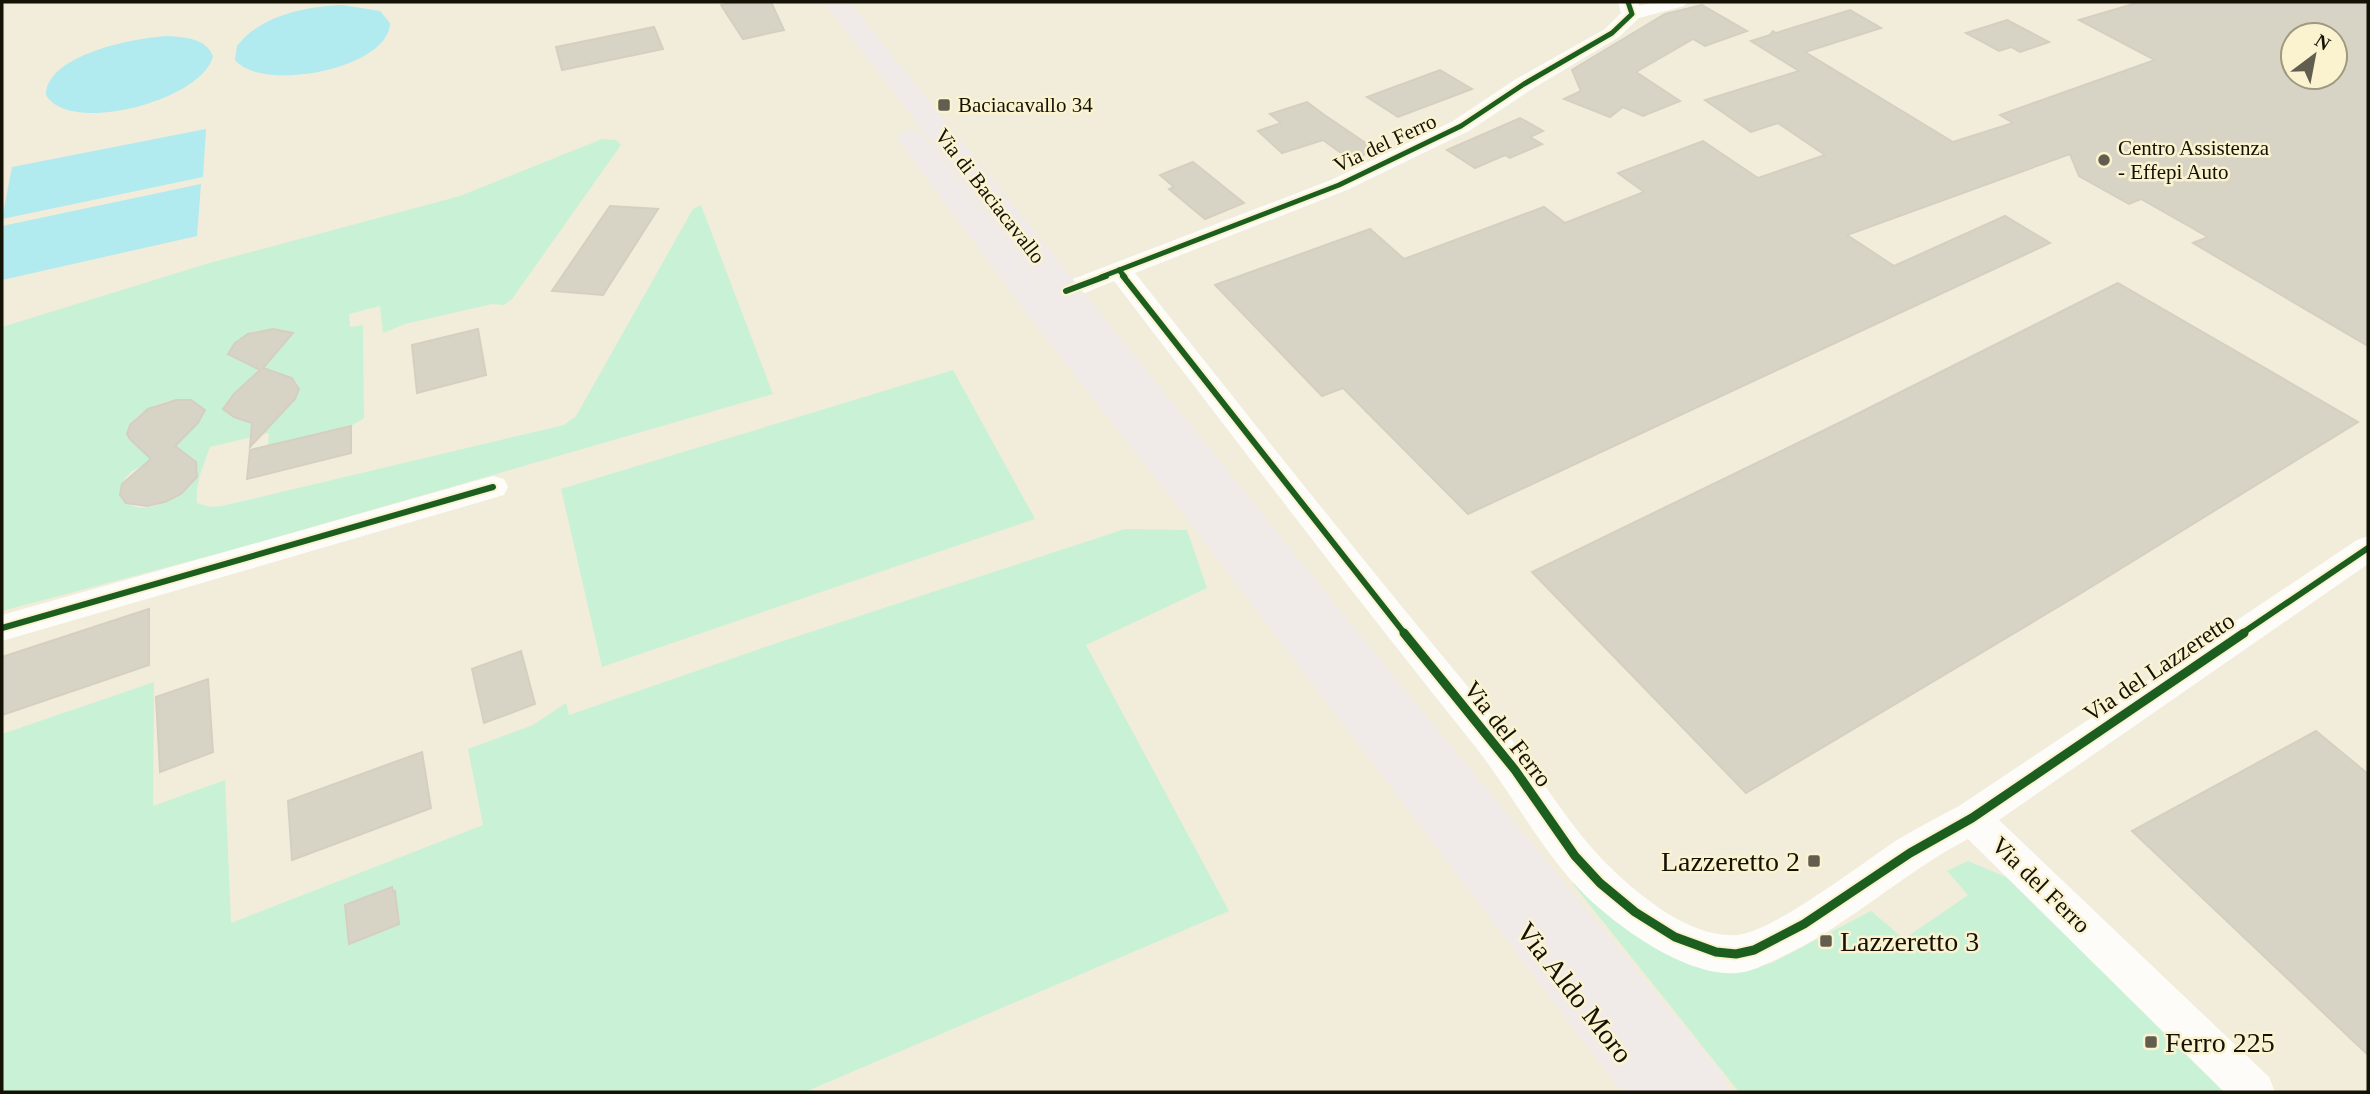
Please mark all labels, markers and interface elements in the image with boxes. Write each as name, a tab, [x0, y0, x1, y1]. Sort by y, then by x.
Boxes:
north arrow	[2279, 21, 2349, 91]
text: N	[2311, 29, 2334, 55]
place label: Baciacavallo 34	[958, 93, 1093, 117]
marker: Baciacavallo 34	[936, 97, 952, 113]
street label: Via del Ferro	[1330, 109, 1440, 177]
street label: Via di Baciacavallo	[930, 124, 1050, 268]
place label: Centro Assistenza - Effepi Auto	[2118, 136, 2270, 184]
marker: Centro Assistenza - Effepi Auto	[2096, 152, 2112, 168]
street label: Via del Lazzeretto	[2079, 607, 2239, 727]
street label: Via del Ferro	[1459, 676, 1557, 792]
street label: Via del Ferro	[1986, 832, 2096, 938]
place label: Lazzeretto 2	[1661, 846, 1800, 877]
marker: Lazzeretto 2	[1806, 853, 1822, 869]
street label: Via Aldo Moro	[1510, 916, 1639, 1069]
place label: Lazzeretto 3	[1840, 926, 1979, 957]
marker: Lazzeretto 3	[1818, 933, 1834, 949]
place label: Ferro 225	[2165, 1027, 2275, 1058]
marker: Ferro 225	[2143, 1034, 2159, 1050]

